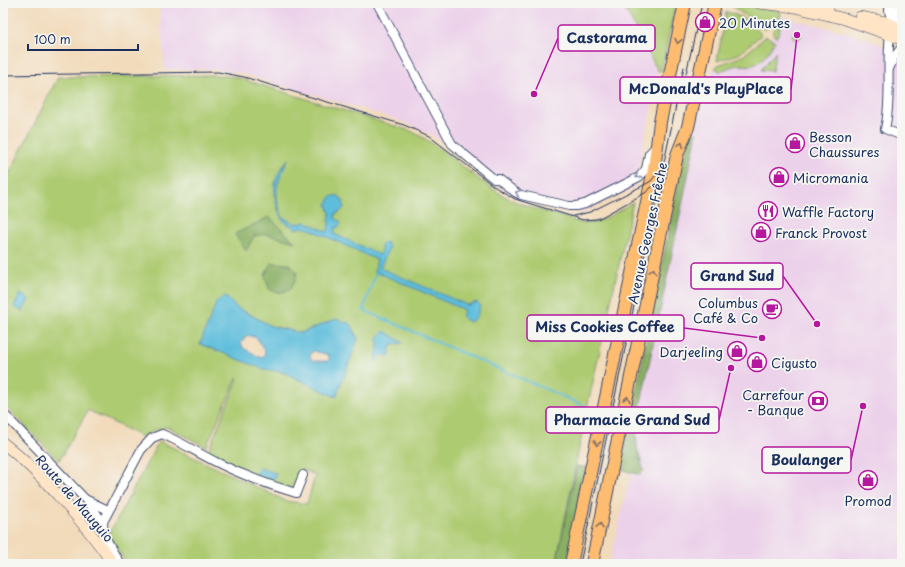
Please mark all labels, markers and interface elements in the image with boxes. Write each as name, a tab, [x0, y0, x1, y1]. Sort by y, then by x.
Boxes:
shop icon: 20 Minutes	[694, 11, 716, 33]
place label: 20 Minutes	[719, 13, 790, 32]
callout: Castorama	[558, 25, 655, 51]
scale bar	[28, 26, 138, 52]
text: Castorama	[567, 27, 648, 48]
text: 100 m	[34, 30, 71, 48]
one-way arrow	[674, 38, 682, 44]
callout: McDonald's PlayPlace	[620, 77, 791, 103]
text: McDonald's PlayPlace	[629, 78, 784, 99]
place label: Besson Chaussures	[809, 127, 880, 161]
shop icon: Besson Chaussures	[784, 132, 806, 154]
one-way arrow	[677, 141, 685, 148]
street label: Avenue Georges Frêche	[623, 160, 671, 306]
shop icon: Micromania	[768, 166, 790, 188]
place label: Micromania	[793, 168, 868, 187]
one-way arrow	[636, 171, 643, 178]
one-way arrow	[514, 189, 521, 197]
restaurant icon: Waffle Factory	[757, 200, 779, 222]
place label: Waffle Factory	[782, 202, 874, 221]
shop icon: Franck Provost	[750, 221, 772, 243]
place label: Franck Provost	[775, 223, 867, 242]
callout: Grand Sud	[691, 263, 783, 289]
text: Grand Sud	[700, 265, 775, 286]
one-way arrow	[649, 268, 657, 275]
place label: Columbus Café & Co	[693, 293, 758, 327]
cafe icon: Columbus Café & Co	[761, 298, 783, 320]
callout: Miss Cookies Coffee	[527, 315, 684, 341]
text: Miss Cookies Coffee	[535, 316, 675, 337]
shop icon: Darjeeling	[726, 340, 748, 362]
place label: Darjeeling	[660, 342, 723, 361]
shop icon: Cigusto	[746, 351, 768, 373]
place label: Cigusto	[771, 353, 817, 372]
place label: Carrefour - Banque	[742, 385, 805, 419]
bank icon: Carrefour - Banque	[807, 390, 829, 412]
one-way arrow	[622, 396, 630, 402]
callout: Pharmacie Grand Sud	[546, 407, 719, 433]
text: Pharmacie Grand Sud	[554, 409, 711, 430]
one-way arrow	[593, 440, 601, 446]
callout: Boulanger	[762, 447, 851, 473]
text: Boulanger	[771, 449, 844, 470]
street label: Route de Mauguio	[32, 450, 118, 546]
shop icon: Promod	[857, 469, 879, 491]
place label: Promod	[844, 491, 892, 510]
one-way arrow	[595, 523, 603, 529]

